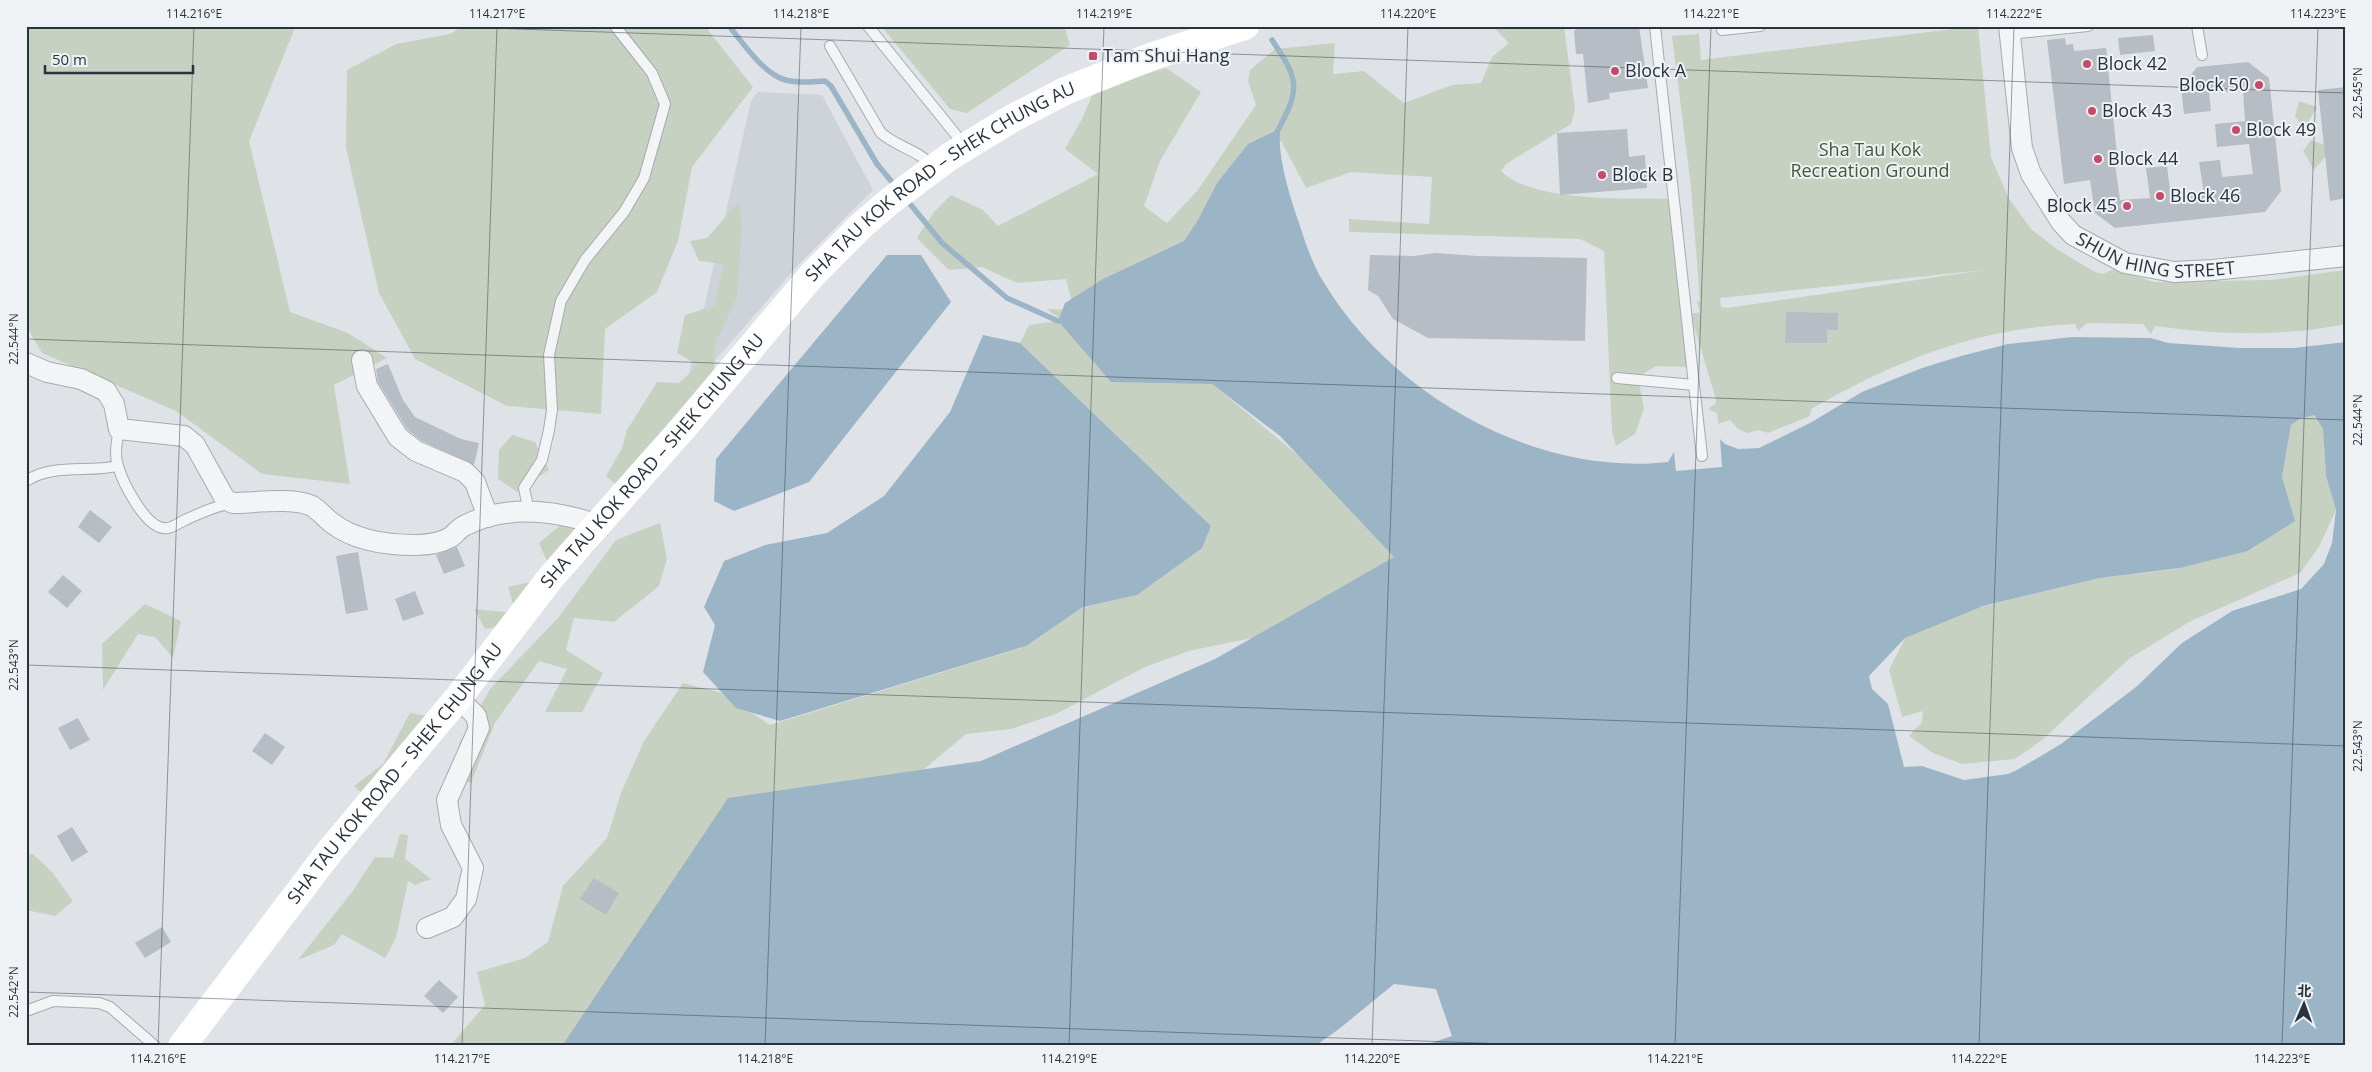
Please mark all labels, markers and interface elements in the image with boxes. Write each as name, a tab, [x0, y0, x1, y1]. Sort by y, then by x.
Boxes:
text: 114.216°E	[166, 5, 222, 22]
text: 114.217°E	[469, 5, 525, 22]
text: 114.218°E	[773, 5, 829, 22]
text: 114.219°E	[1076, 5, 1132, 22]
text: 114.220°E	[1380, 5, 1436, 22]
text: 114.221°E	[1683, 5, 1739, 22]
text: 114.222°E	[1986, 5, 2042, 22]
text: 114.223°E	[2290, 5, 2346, 22]
scale bar	[45, 42, 192, 74]
place label: Tam Shui Hang	[1103, 43, 1230, 67]
text: 50 m	[52, 49, 87, 69]
marker: Tam Shui Hang	[1087, 50, 1099, 62]
place label: Block 42	[2097, 51, 2167, 75]
place label: Block A	[1625, 58, 1687, 82]
marker: Block 42	[2081, 58, 2093, 70]
marker: Block A	[1609, 65, 1621, 77]
text: 22.545°N	[2349, 67, 2366, 119]
place label: Block 50	[2179, 72, 2249, 96]
street label: SHA TAU KOK ROAD – SHEK CHUNG AU	[799, 75, 1078, 286]
marker: Block 50	[2253, 79, 2265, 91]
place label: Block 43	[2102, 98, 2172, 122]
marker: Block 43	[2086, 105, 2098, 117]
place label: Block 49	[2246, 117, 2316, 141]
marker: Block 49	[2230, 124, 2242, 136]
park label: Sha Tau Kok Recreation Ground	[1790, 137, 1950, 182]
place label: Block 44	[2108, 146, 2178, 170]
marker: Block 44	[2092, 153, 2104, 165]
place label: Block B	[1612, 162, 1673, 186]
marker: Block B	[1596, 169, 1608, 181]
place label: Block 46	[2170, 183, 2240, 207]
marker: Block 46	[2154, 190, 2166, 202]
place label: Block 45	[2047, 193, 2117, 217]
marker: Block 45	[2121, 200, 2133, 212]
street label: SHUN HING STREET	[2072, 226, 2236, 283]
text: 22.544°N	[5, 313, 22, 365]
street label: SHA TAU KOK ROAD – SHEK CHUNG AU	[534, 328, 769, 592]
text: 22.544°N	[2349, 394, 2366, 446]
street label: SHA TAU KOK ROAD – SHEK CHUNG AU	[281, 637, 507, 908]
text: 22.543°N	[5, 639, 22, 691]
text: 22.543°N	[2349, 720, 2366, 772]
text: 22.542°N	[5, 966, 22, 1018]
north arrow	[2280, 980, 2330, 1030]
text: 北	[2297, 981, 2312, 1000]
text: 114.216°E	[130, 1050, 186, 1067]
text: 114.217°E	[434, 1050, 490, 1067]
text: 114.218°E	[737, 1050, 793, 1067]
text: 114.219°E	[1041, 1050, 1097, 1067]
text: 114.220°E	[1344, 1050, 1400, 1067]
text: 114.221°E	[1647, 1050, 1703, 1067]
text: 114.222°E	[1951, 1050, 2007, 1067]
text: 114.223°E	[2254, 1050, 2310, 1067]

